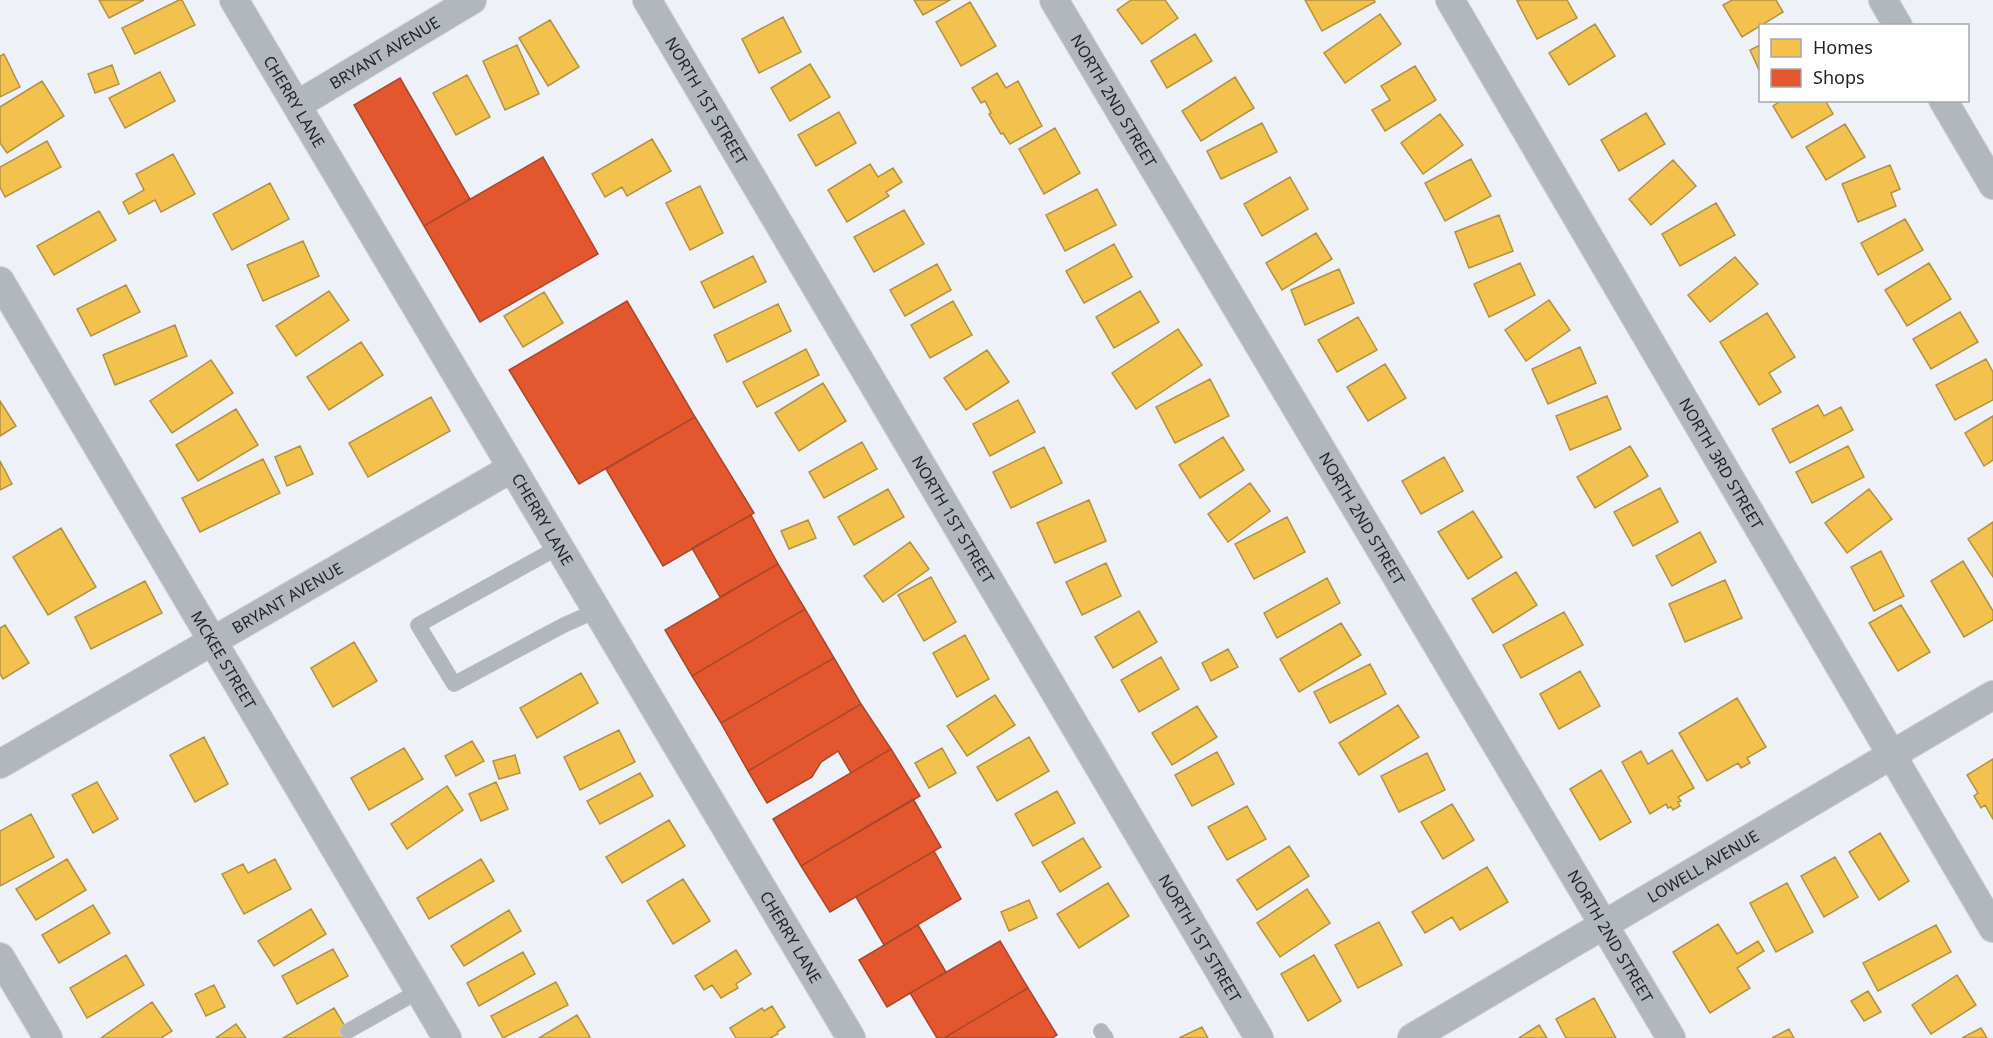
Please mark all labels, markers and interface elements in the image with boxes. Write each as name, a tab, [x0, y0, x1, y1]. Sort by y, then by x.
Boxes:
street label: BRYANT AVENUE	[325, 11, 444, 94]
legend	[1759, 24, 1969, 102]
street label: NORTH 2ND STREET	[1066, 30, 1162, 171]
street label: NORTH 1ST STREET	[660, 33, 753, 169]
text: Homes	[1813, 35, 1873, 59]
street label: CHERRY LANE	[258, 51, 330, 152]
text: Shops	[1813, 65, 1865, 89]
street label: NORTH 3RD STREET	[1674, 394, 1768, 533]
street label: NORTH 2ND STREET	[1314, 448, 1410, 589]
street label: NORTH 1ST STREET	[907, 451, 1000, 588]
street label: CHERRY LANE	[507, 469, 579, 569]
street label: BRYANT AVENUE	[228, 557, 347, 639]
street label: MCKEE STREET	[186, 607, 261, 713]
street label: LOWELL AVENUE	[1643, 825, 1763, 908]
street label: NORTH 2ND STREET	[1562, 866, 1659, 1007]
street label: NORTH 1ST STREET	[1154, 870, 1246, 1006]
street label: CHERRY LANE	[755, 887, 827, 987]

